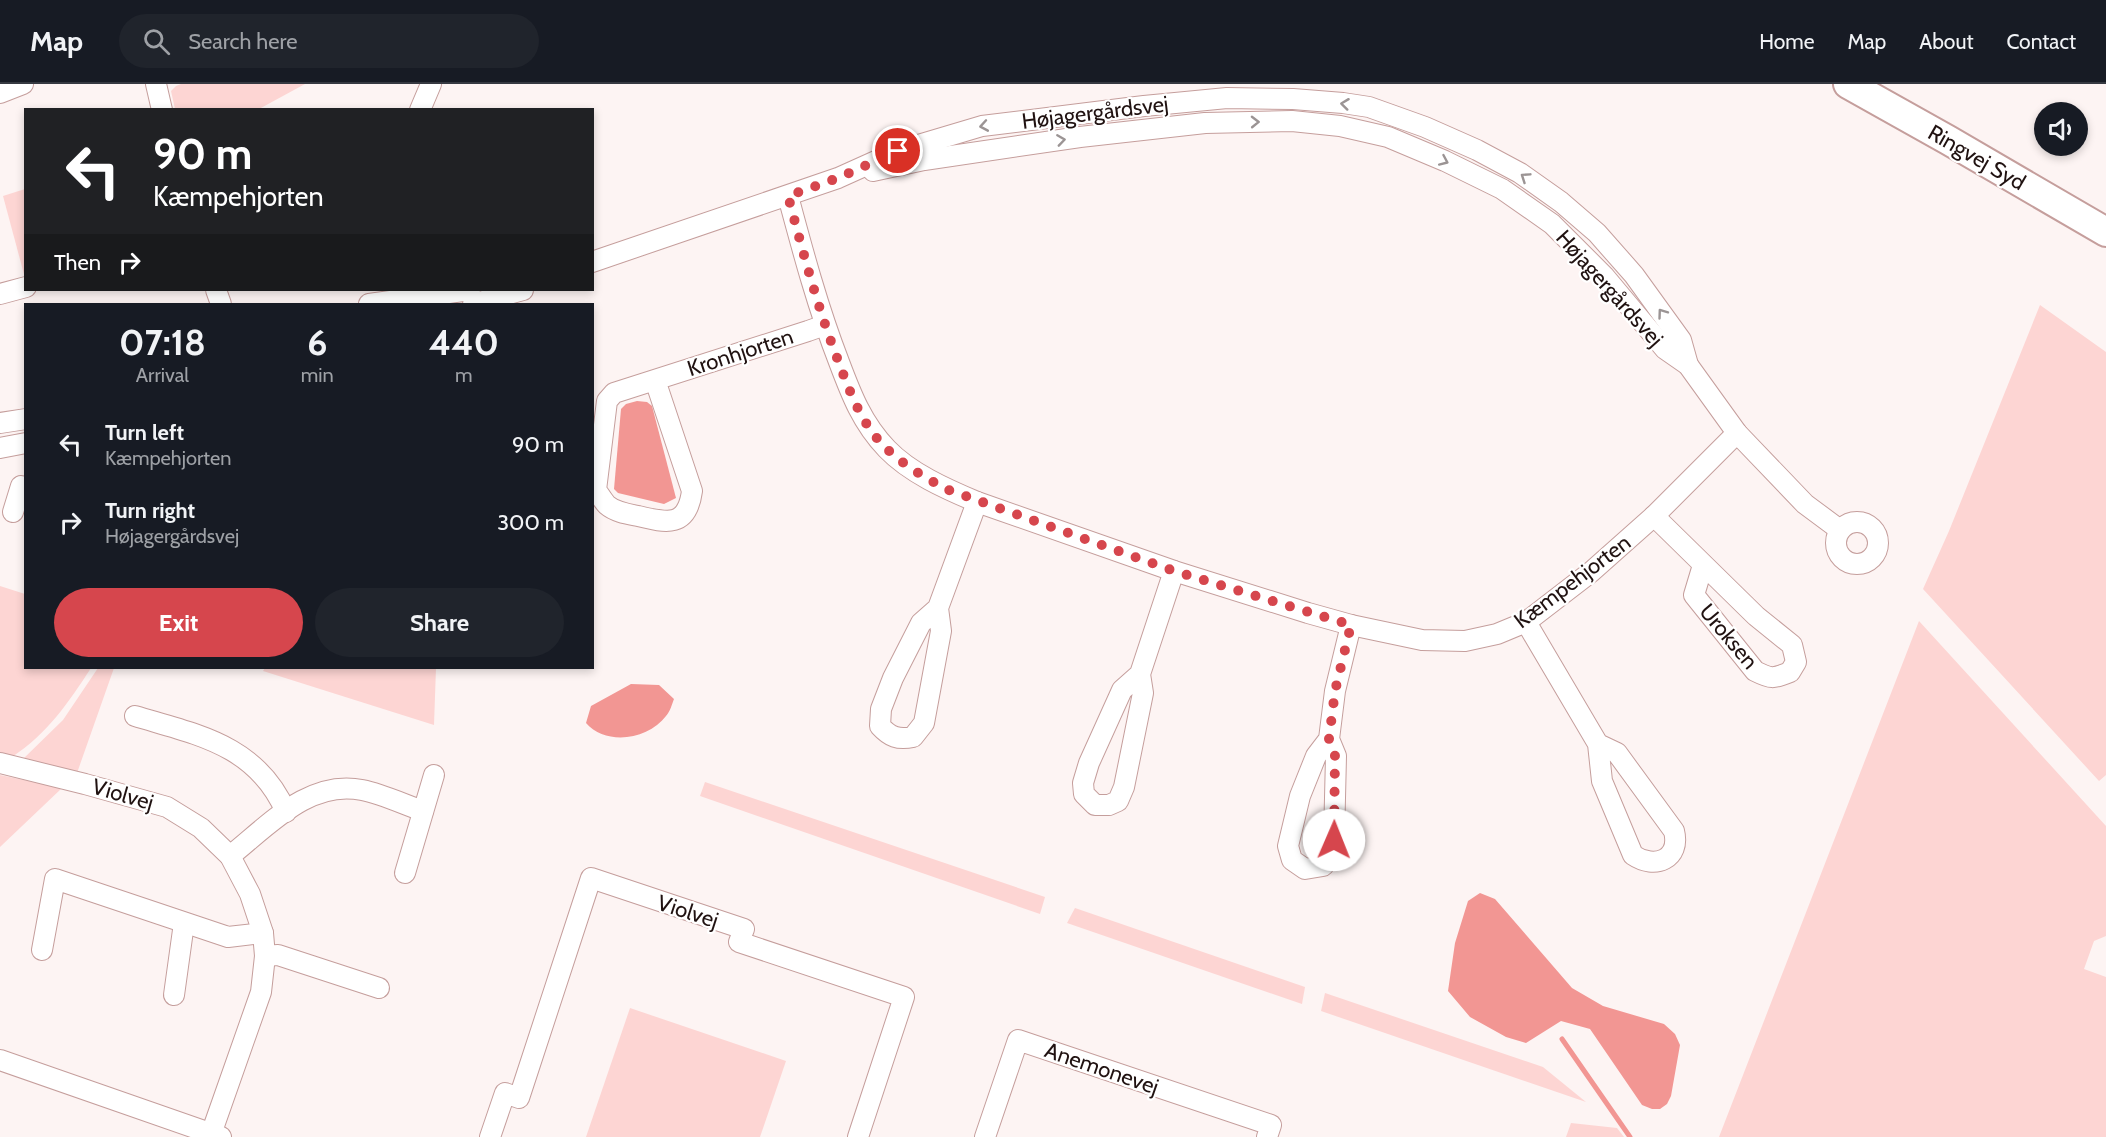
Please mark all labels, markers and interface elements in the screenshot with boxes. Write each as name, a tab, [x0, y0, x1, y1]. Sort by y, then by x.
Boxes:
search box	[119, 14, 539, 68]
text: Map	[30, 24, 83, 58]
icon: search	[140, 25, 173, 58]
text: Search here	[188, 28, 297, 55]
text: Home	[1759, 29, 1815, 54]
text: Map	[1848, 29, 1886, 54]
text: About	[1919, 29, 1973, 54]
text: Contact	[2006, 29, 2076, 54]
street label: Højagergårdsvej	[1020, 90, 1170, 135]
one-way arrow	[1341, 98, 1350, 110]
map controls	[2034, 102, 2088, 156]
button: sound	[2034, 102, 2088, 156]
one-way arrow	[1250, 116, 1259, 128]
one-way arrow	[980, 119, 990, 132]
street label: Ringvej Syd	[1923, 119, 2030, 196]
pin	[872, 125, 923, 176]
text: 90 m	[153, 128, 252, 180]
icon: left	[54, 132, 132, 210]
icon: arrive	[881, 134, 914, 167]
one-way arrow	[1056, 134, 1065, 146]
one-way arrow	[1437, 153, 1448, 165]
one-way arrow	[1520, 173, 1531, 184]
text: Kæmpehjorten	[153, 180, 324, 213]
street label: Højagergårdsvej	[1550, 224, 1669, 352]
icon: right	[113, 246, 146, 279]
text: Then	[54, 249, 101, 276]
one-way arrow	[1658, 309, 1669, 320]
text: 07:18	[119, 320, 206, 364]
text: 6	[307, 320, 327, 364]
text: 440	[429, 320, 499, 364]
street label: Kronhjorten	[684, 323, 797, 382]
text: Arrival	[136, 363, 189, 387]
text: min	[301, 363, 334, 387]
text: m	[455, 363, 473, 387]
text: Turn left	[105, 419, 184, 446]
icon: left	[54, 428, 87, 461]
text: 90 m	[512, 431, 564, 458]
text: Kæmpehjorten	[105, 446, 231, 470]
text: Turn right	[105, 497, 195, 524]
icon: right	[54, 506, 87, 539]
text: 300 m	[497, 509, 564, 536]
text: Højagergårdsvej	[105, 524, 239, 548]
street label: Kæmpehjorten	[1509, 529, 1636, 634]
button: Exit	[54, 588, 303, 657]
button: Share	[315, 588, 564, 657]
street label: Uroksen	[1694, 598, 1764, 674]
street label: Violvej	[89, 773, 157, 816]
position arrow	[1302, 808, 1366, 872]
street label: Violvej	[654, 889, 722, 934]
street label: Anemonevej	[1041, 1036, 1162, 1101]

